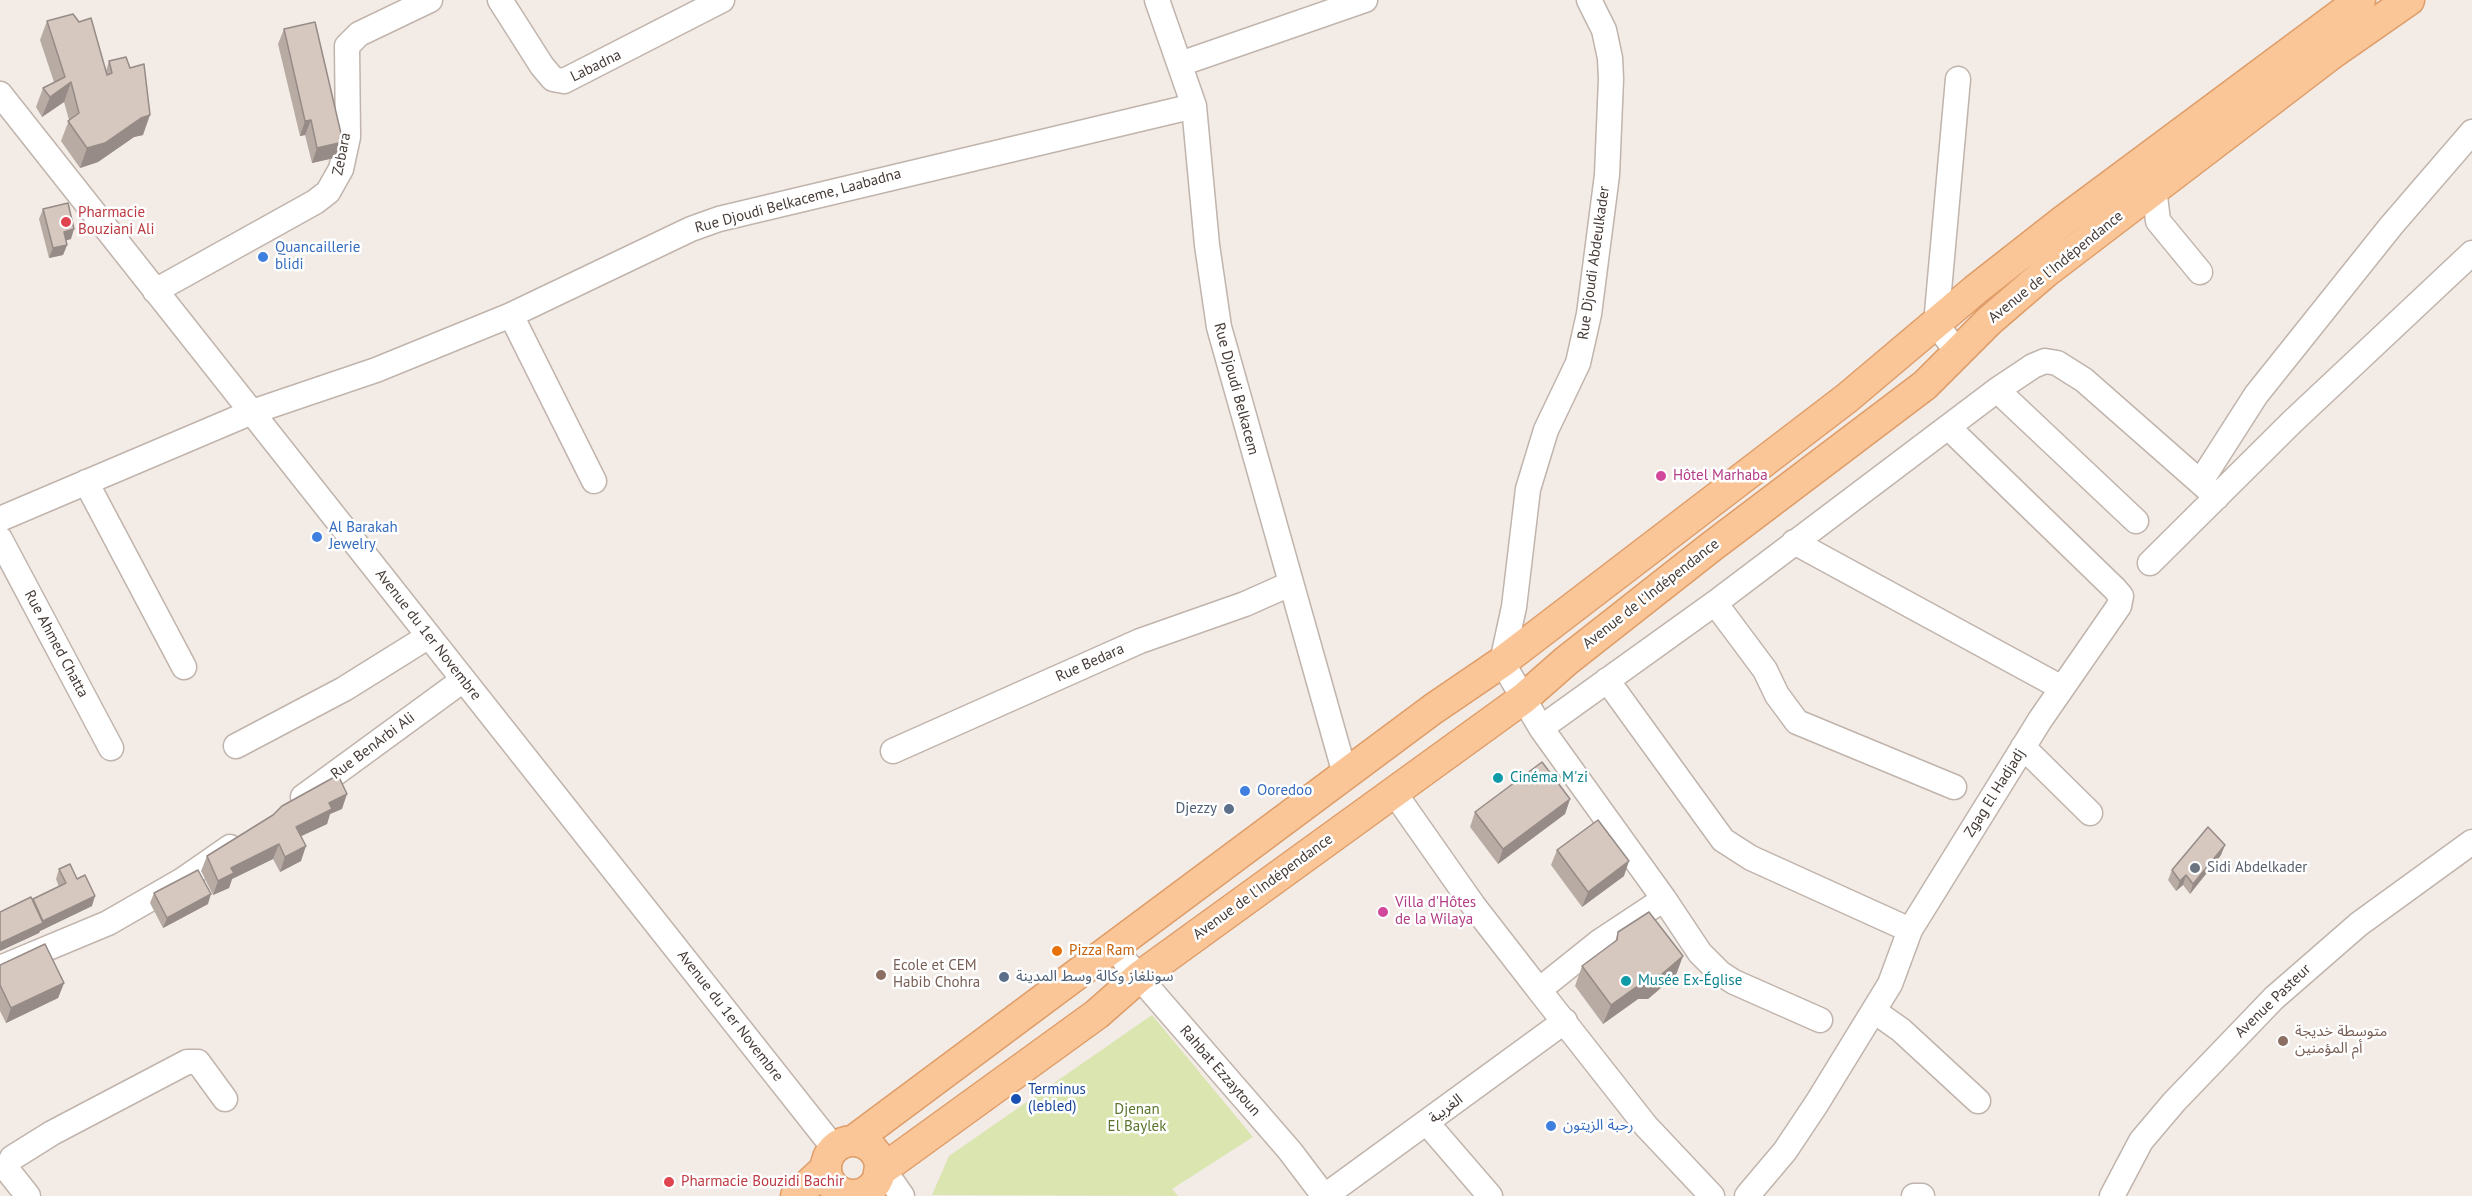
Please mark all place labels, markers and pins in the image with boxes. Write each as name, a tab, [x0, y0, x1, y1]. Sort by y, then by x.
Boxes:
place label: Pharmacie Bouziani Ali	[78, 204, 154, 239]
marker: Pharmacie Bouziani Ali	[59, 215, 73, 229]
place label: Quancaillerie blidi	[275, 239, 360, 274]
marker: Quancaillerie blidi	[256, 250, 270, 264]
place label: Hôtel Marhaba	[1673, 467, 1768, 485]
marker: Hôtel Marhaba	[1654, 469, 1668, 483]
place label: Al Barakah Jewelry	[329, 519, 398, 554]
marker: Al Barakah Jewelry	[310, 530, 324, 544]
place label: Cinéma M'zi	[1510, 769, 1588, 787]
marker: Cinéma M'zi	[1491, 771, 1505, 785]
place label: Ooredoo	[1257, 782, 1312, 800]
marker: Ooredoo	[1238, 784, 1252, 798]
place label: Djezzy	[1175, 800, 1217, 818]
marker: Djezzy	[1222, 802, 1236, 816]
place label: Sidi Abdelkader	[2207, 859, 2307, 877]
marker: Sidi Abdelkader	[2188, 861, 2202, 875]
place label: Villa d'Hôtes de la Wilaya	[1395, 894, 1476, 929]
marker: Villa d'Hôtes de la Wilaya	[1376, 905, 1390, 919]
place label: Pizza Ram	[1069, 942, 1135, 960]
marker: Pizza Ram	[1050, 944, 1064, 958]
place label: Ecole et CEM Habib Chohra	[893, 957, 980, 992]
marker: Ecole et CEM Habib Chohra	[874, 968, 888, 982]
place label: سونلغاز وكالة وسط المدينة	[1016, 968, 1173, 986]
marker: سونلغاز وكالة وسط المدينة	[997, 970, 1011, 984]
place label: Musée Ex-Église	[1638, 972, 1742, 990]
marker: Musée Ex-Église	[1619, 974, 1633, 988]
place label: متوسطة خديجة أم المؤمنين	[2295, 1023, 2387, 1058]
marker: متوسطة خديجة أم المؤمنين	[2276, 1034, 2290, 1048]
place label: Terminus (lebled)	[1028, 1081, 1086, 1116]
marker: Terminus (lebled)	[1009, 1092, 1023, 1106]
place label: رحبة الزيتون	[1563, 1117, 1634, 1135]
marker: رحبة الزيتون	[1544, 1119, 1558, 1133]
place label: Pharmacie Bouzidi Bachir	[681, 1173, 844, 1191]
marker: Pharmacie Bouzidi Bachir	[662, 1175, 676, 1189]

